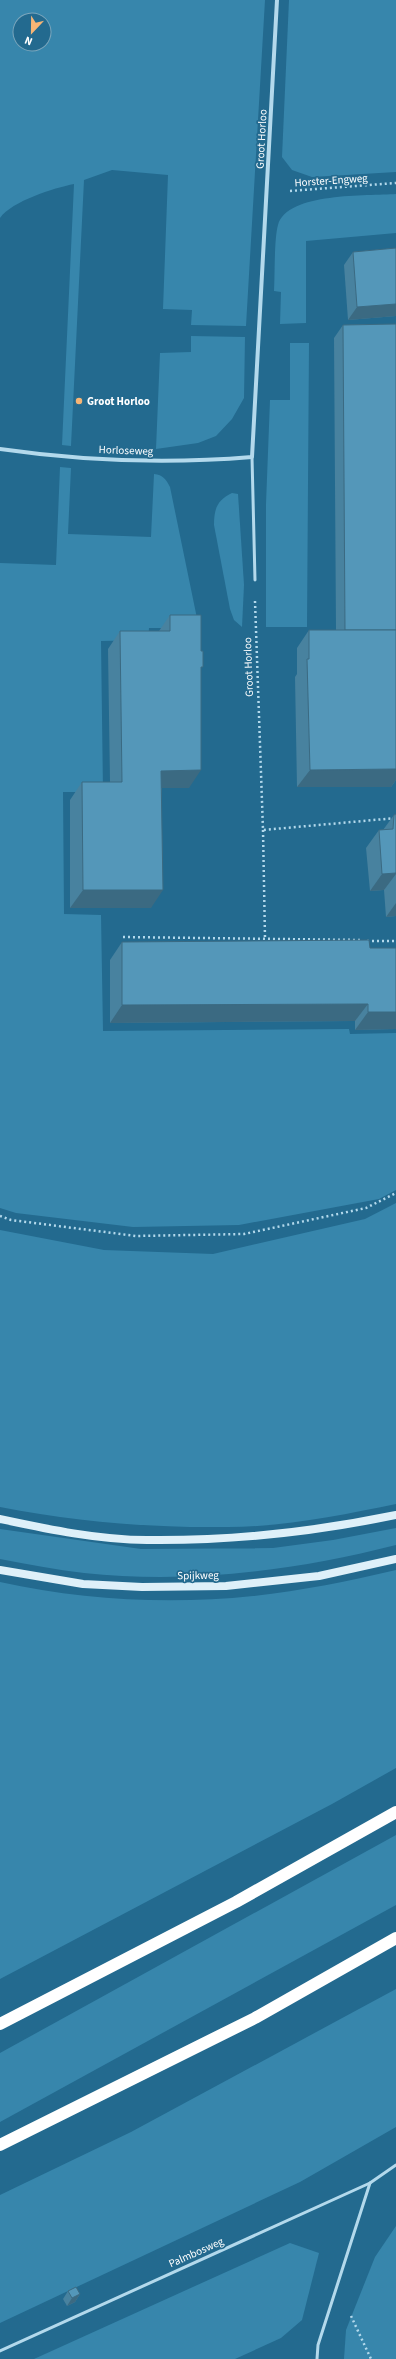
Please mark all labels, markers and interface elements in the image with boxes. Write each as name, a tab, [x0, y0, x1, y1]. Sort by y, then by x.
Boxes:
north arrow	[12, 12, 52, 52]
text: N	[22, 32, 35, 49]
street label: Groot Horloo	[252, 109, 271, 169]
street label: Horster-Engweg	[294, 170, 369, 191]
place label: Groot Horloo	[87, 394, 150, 409]
marker: Groot Horloo	[74, 396, 84, 406]
street label: Horloseweg	[98, 442, 154, 459]
street label: Groot Horloo	[240, 637, 257, 697]
street label: Spijkweg	[177, 1568, 219, 1583]
street label: Palmbosweg	[166, 2234, 226, 2271]

